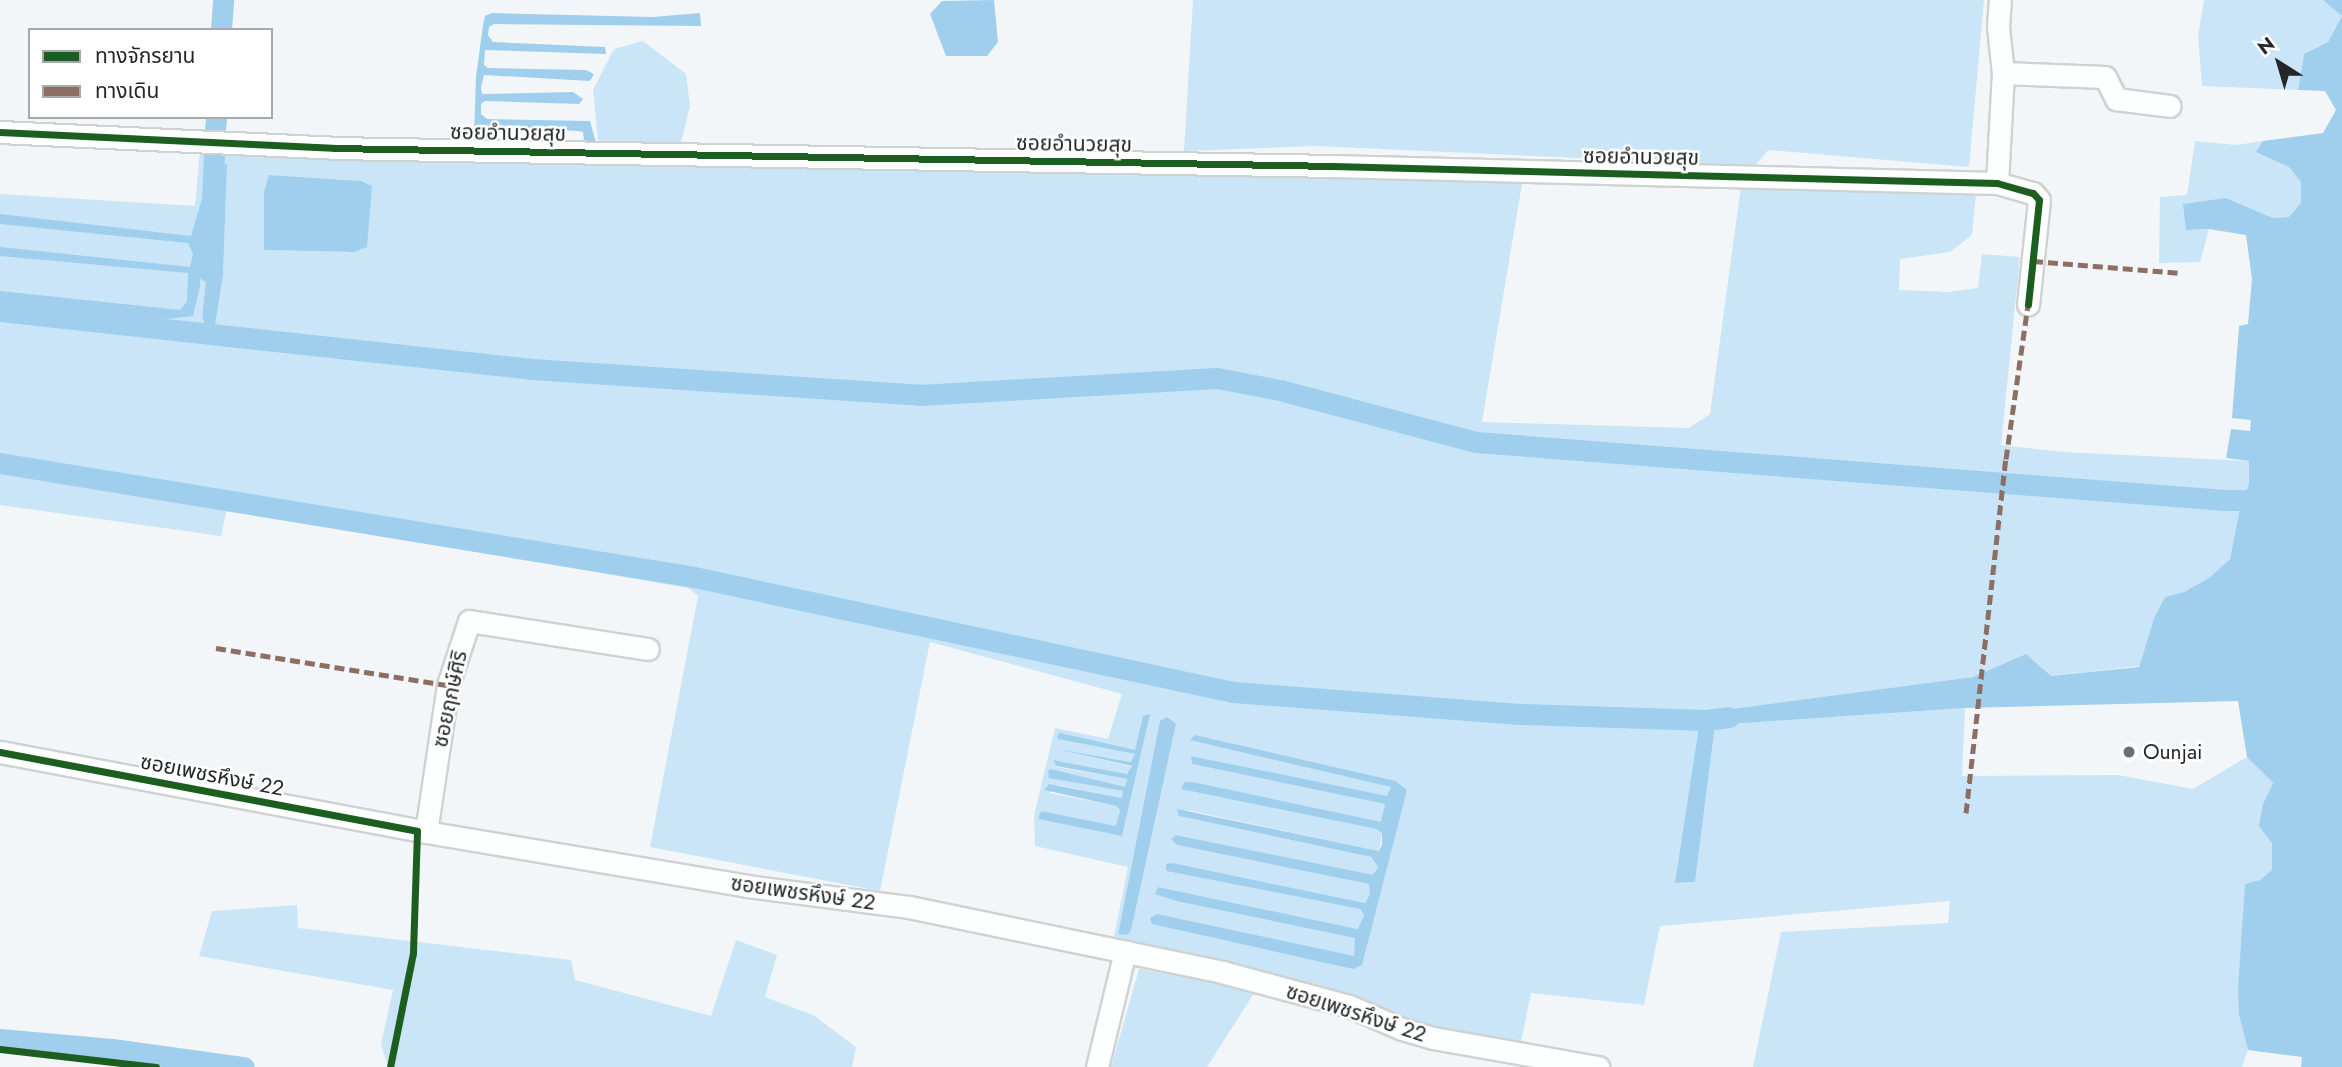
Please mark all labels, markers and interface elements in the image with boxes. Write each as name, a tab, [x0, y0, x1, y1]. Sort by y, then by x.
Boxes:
legend	[28, 28, 273, 119]
north arrow	[2244, 28, 2314, 98]
text: N	[2252, 31, 2280, 61]
text: ทางจักรยาน	[95, 41, 196, 71]
text: ทางเดิน	[95, 76, 159, 106]
street label: ซอยอำนวยสุข	[450, 119, 566, 147]
street label: ซอยอำนวยสุข	[1016, 130, 1132, 158]
street label: ซอยอำนวยสุข	[1583, 143, 1699, 171]
street label: ซอยฤกษ์ศิริ	[427, 648, 473, 750]
place label: Ounjai	[2143, 739, 2202, 765]
marker: Ounjai	[2121, 744, 2137, 760]
street label: ซอยเพชรหึงษ์ 22	[138, 749, 286, 801]
street label: ซอยเพชรหึงษ์ 22	[729, 870, 877, 916]
street label: ซอยเพชรหึงษ์ 22	[1283, 979, 1429, 1047]

